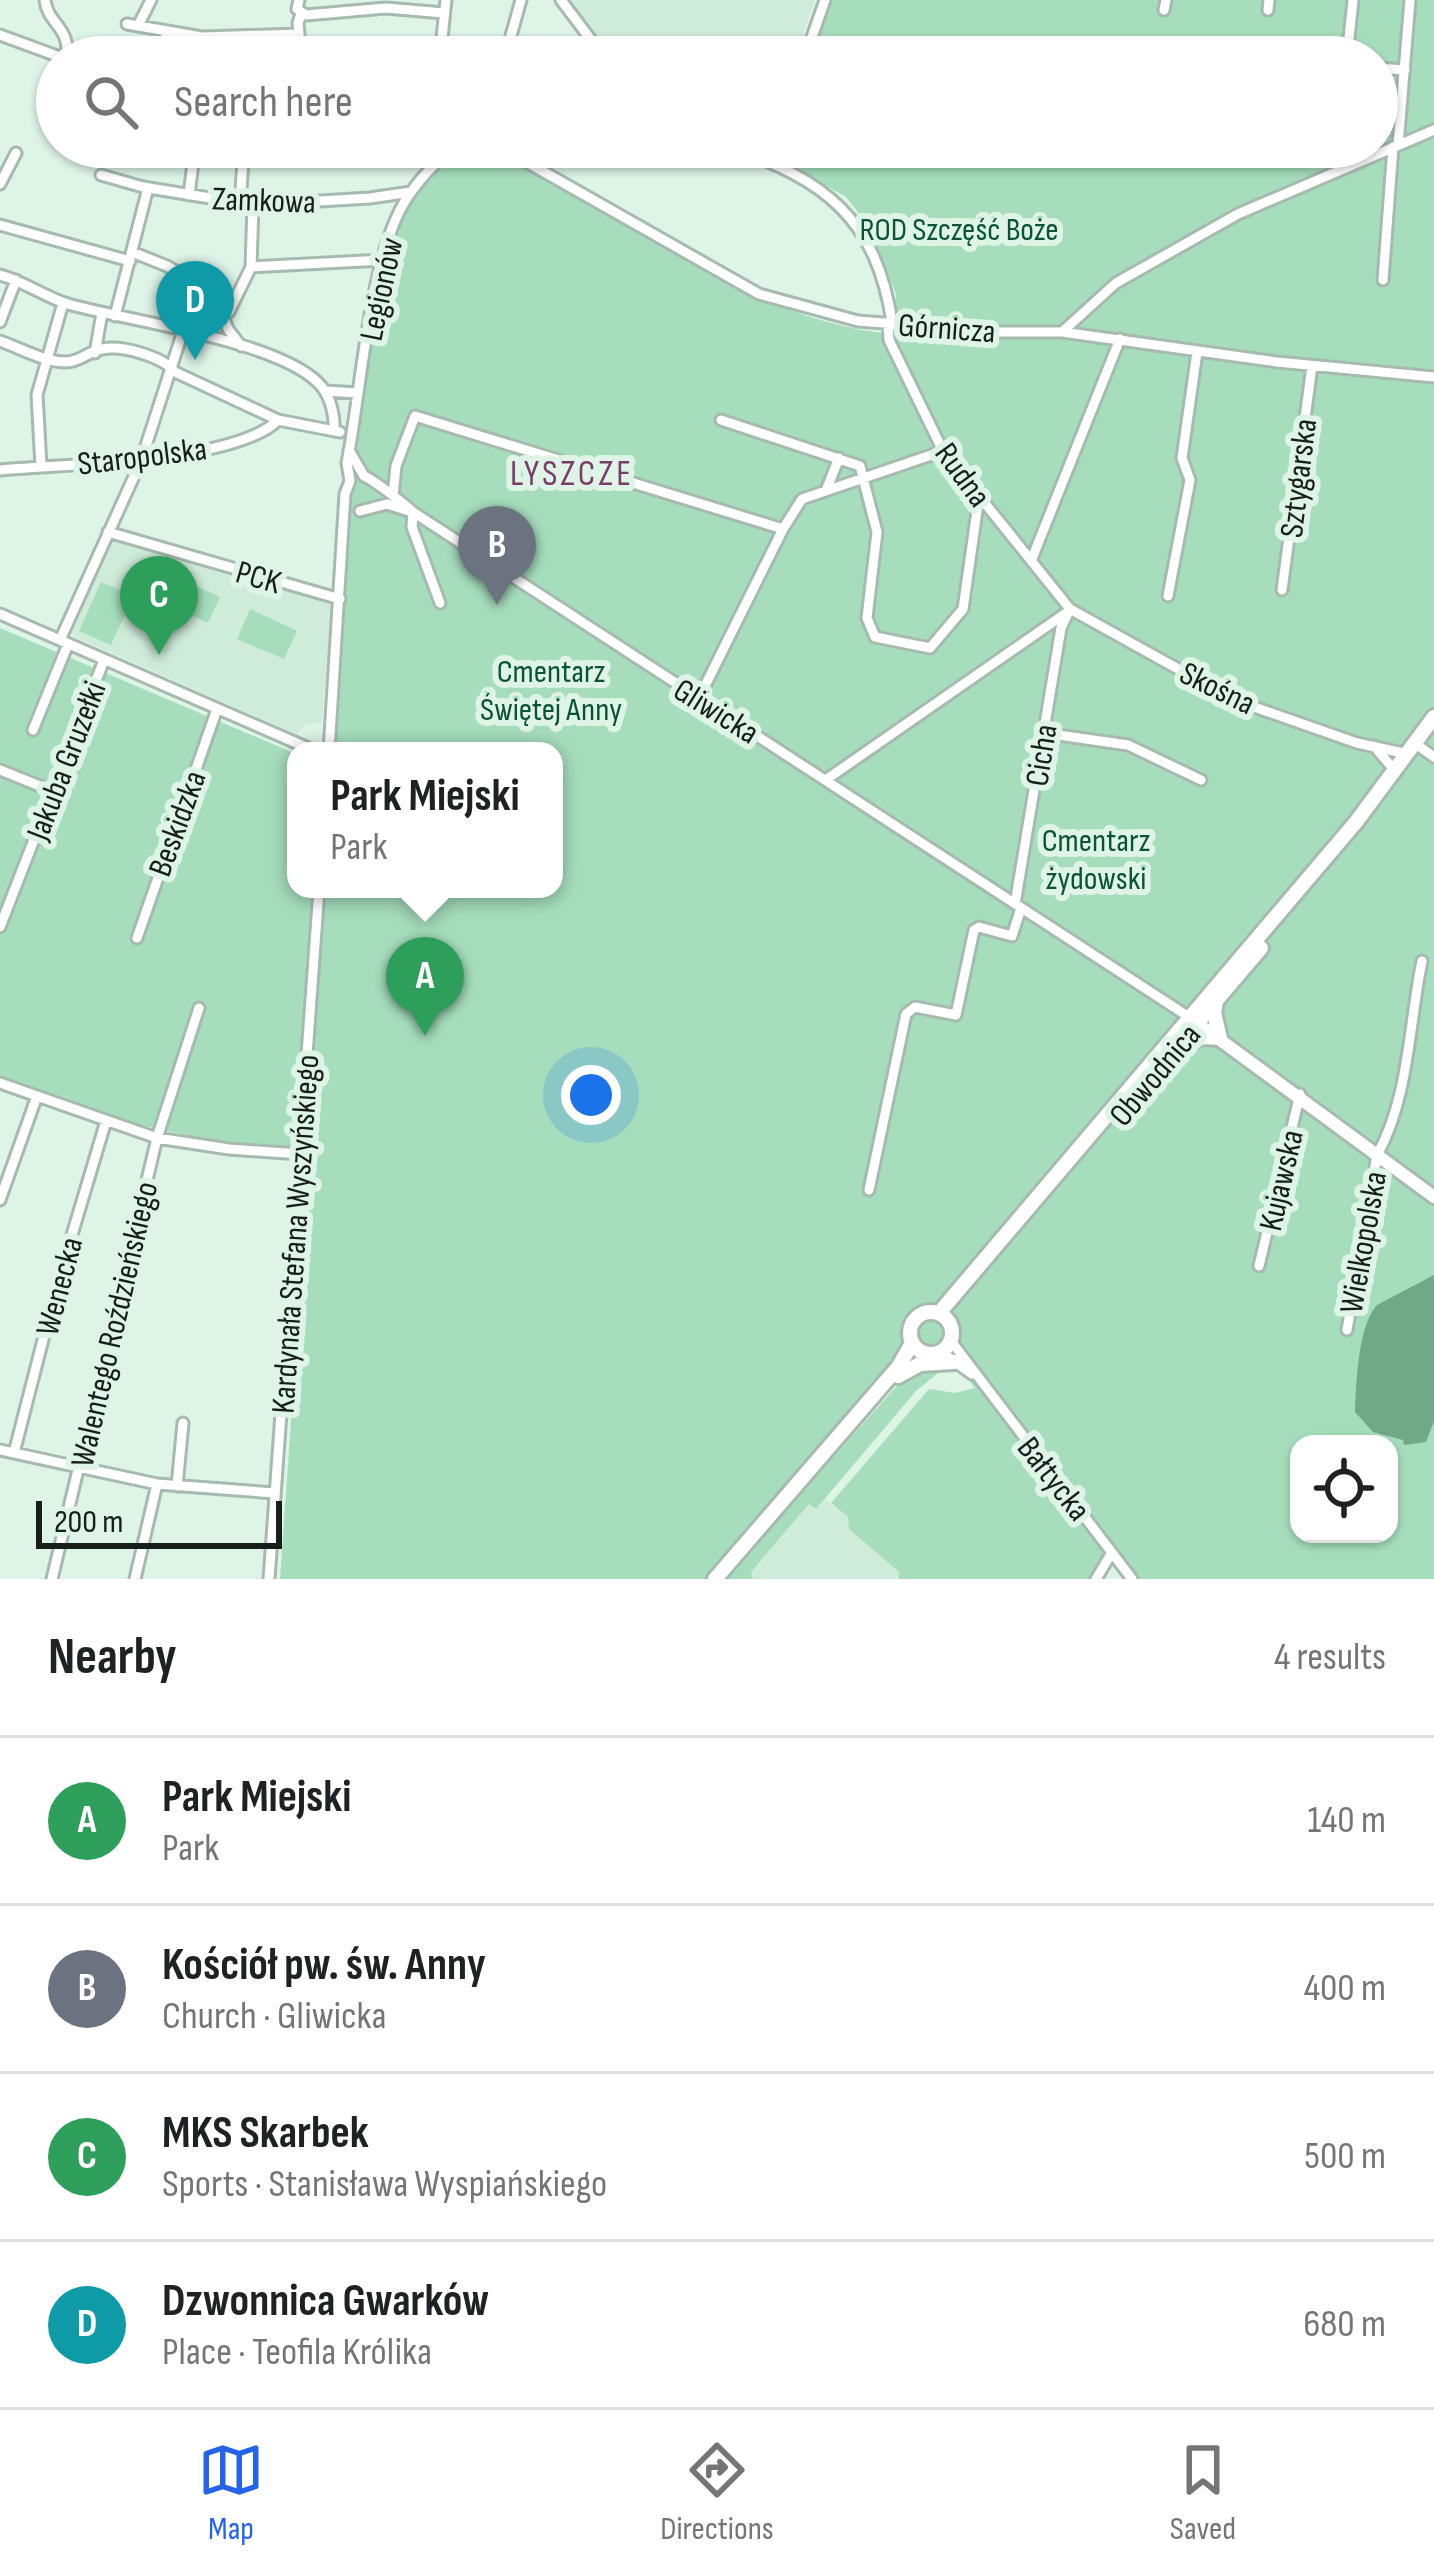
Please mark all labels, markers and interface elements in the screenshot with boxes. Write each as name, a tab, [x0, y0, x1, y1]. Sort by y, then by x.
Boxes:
search box	[36, 36, 1398, 168]
icon: search	[78, 69, 144, 135]
text: Search here	[174, 75, 353, 130]
street label: Zamkowa	[211, 179, 316, 223]
park label: ROD Szczęść Boże	[860, 210, 1058, 250]
street label: Legionów	[352, 234, 412, 345]
pin: D	[156, 261, 234, 360]
street label: Górnicza	[897, 306, 997, 352]
street label: Sztygarska	[1272, 416, 1326, 540]
street label: Staropolska	[75, 429, 209, 485]
street label: Rudna	[926, 435, 999, 515]
district label: LYSZCZE	[510, 453, 634, 496]
pin: B	[458, 506, 536, 605]
street label: PCK	[231, 553, 286, 603]
pin: C	[120, 556, 198, 655]
park label: Cmentarz Świętej Anny	[480, 652, 622, 730]
street label: Skośna	[1173, 654, 1261, 724]
street label: Gliwicka	[666, 670, 766, 753]
street label: Jakuba Gruzełki	[18, 676, 115, 847]
street label: Cicha	[1017, 721, 1067, 789]
popup	[287, 742, 563, 898]
street label: Beskidzka	[140, 765, 215, 882]
text: Park Miejski	[330, 769, 520, 824]
park label: Cmentarz żydowski	[1042, 821, 1150, 899]
text: Park	[330, 824, 387, 871]
pin: A	[386, 937, 464, 1036]
street label: Obwodnica	[1101, 1016, 1210, 1135]
street label: Kardynała Stefana Wyszyńskiego	[263, 1053, 328, 1415]
your location	[561, 1065, 621, 1125]
street label: Kujawska	[1251, 1126, 1313, 1235]
street label: Wielkopolska	[1332, 1168, 1396, 1316]
street label: Walentego Roździeńskiego	[63, 1178, 167, 1471]
street label: Wenecka	[28, 1233, 92, 1340]
street label: Bałtycka	[1008, 1429, 1099, 1529]
map controls	[1290, 1435, 1398, 1543]
button: locate	[1290, 1435, 1398, 1543]
scale bar	[36, 1495, 282, 1548]
text: 200 m	[54, 1502, 123, 1542]
text: Nearby	[48, 1627, 177, 1688]
text: 4 results	[1274, 1634, 1386, 1681]
text: Park Miejski	[162, 1770, 351, 1825]
text: A	[78, 1797, 96, 1844]
text: 140 m	[1307, 1797, 1386, 1844]
text: Park	[162, 1825, 219, 1872]
text: Kościół pw. św. Anny	[162, 1938, 486, 1993]
text: B	[78, 1965, 96, 2012]
text: 400 m	[1304, 1965, 1386, 2012]
text: Church · Gliwicka	[162, 1993, 386, 2040]
text: MKS Skarbek	[162, 2106, 369, 2161]
text: C	[77, 2133, 97, 2180]
text: 500 m	[1304, 2133, 1386, 2180]
text: Sports · Stanisława Wyspiańskiego	[162, 2161, 607, 2208]
text: Dzwonnica Gwarków	[162, 2274, 489, 2329]
text: D	[77, 2301, 97, 2348]
text: 680 m	[1303, 2301, 1386, 2348]
text: Place · Teofila Królika	[162, 2329, 432, 2376]
tab: Map	[198, 2437, 264, 2549]
tab: Directions	[660, 2437, 774, 2549]
tab: Saved	[1170, 2437, 1236, 2549]

